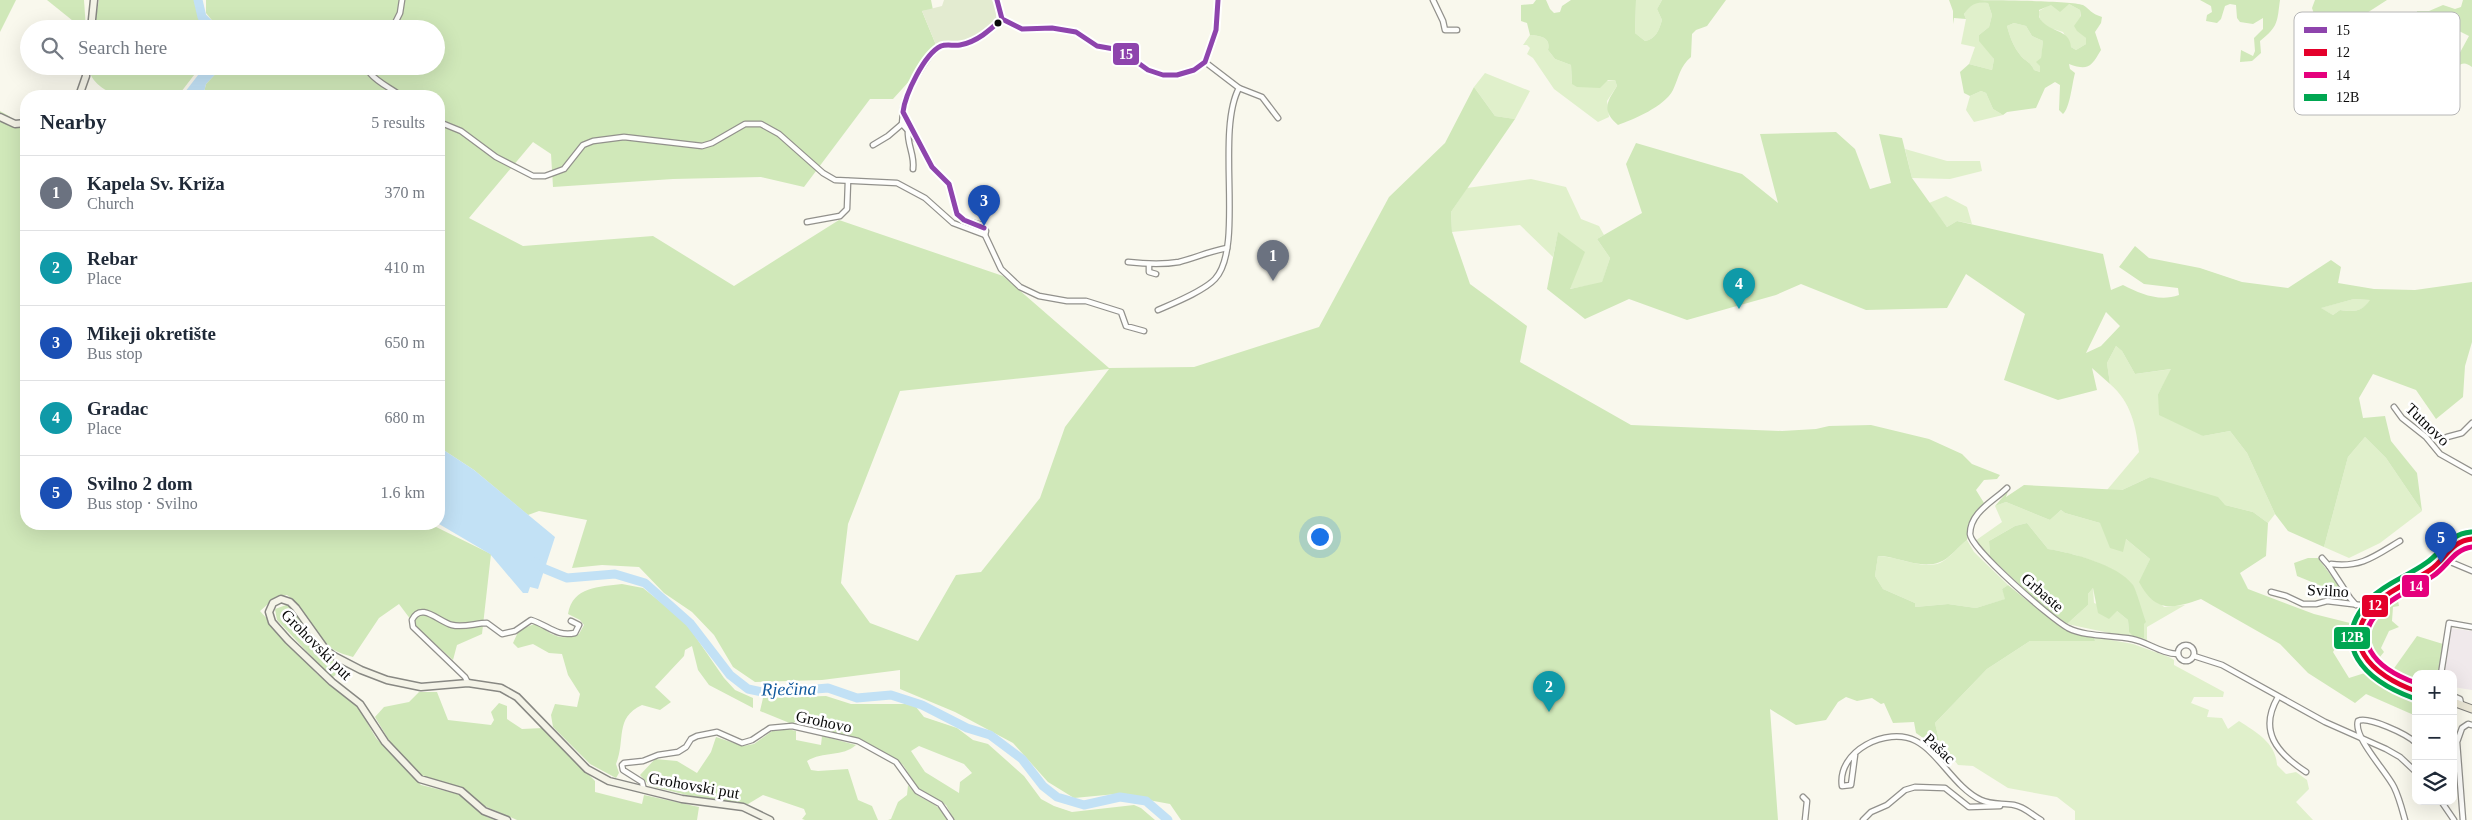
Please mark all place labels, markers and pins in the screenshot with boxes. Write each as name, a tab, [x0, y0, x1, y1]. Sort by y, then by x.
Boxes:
unlabelled marker	[993, 18, 1003, 28]
pin: 3	[968, 185, 1000, 226]
pin: 1	[1257, 240, 1289, 281]
pin: 4	[1723, 268, 1755, 309]
pin: 5	[2425, 522, 2457, 563]
pin: 2	[1533, 671, 1565, 712]

